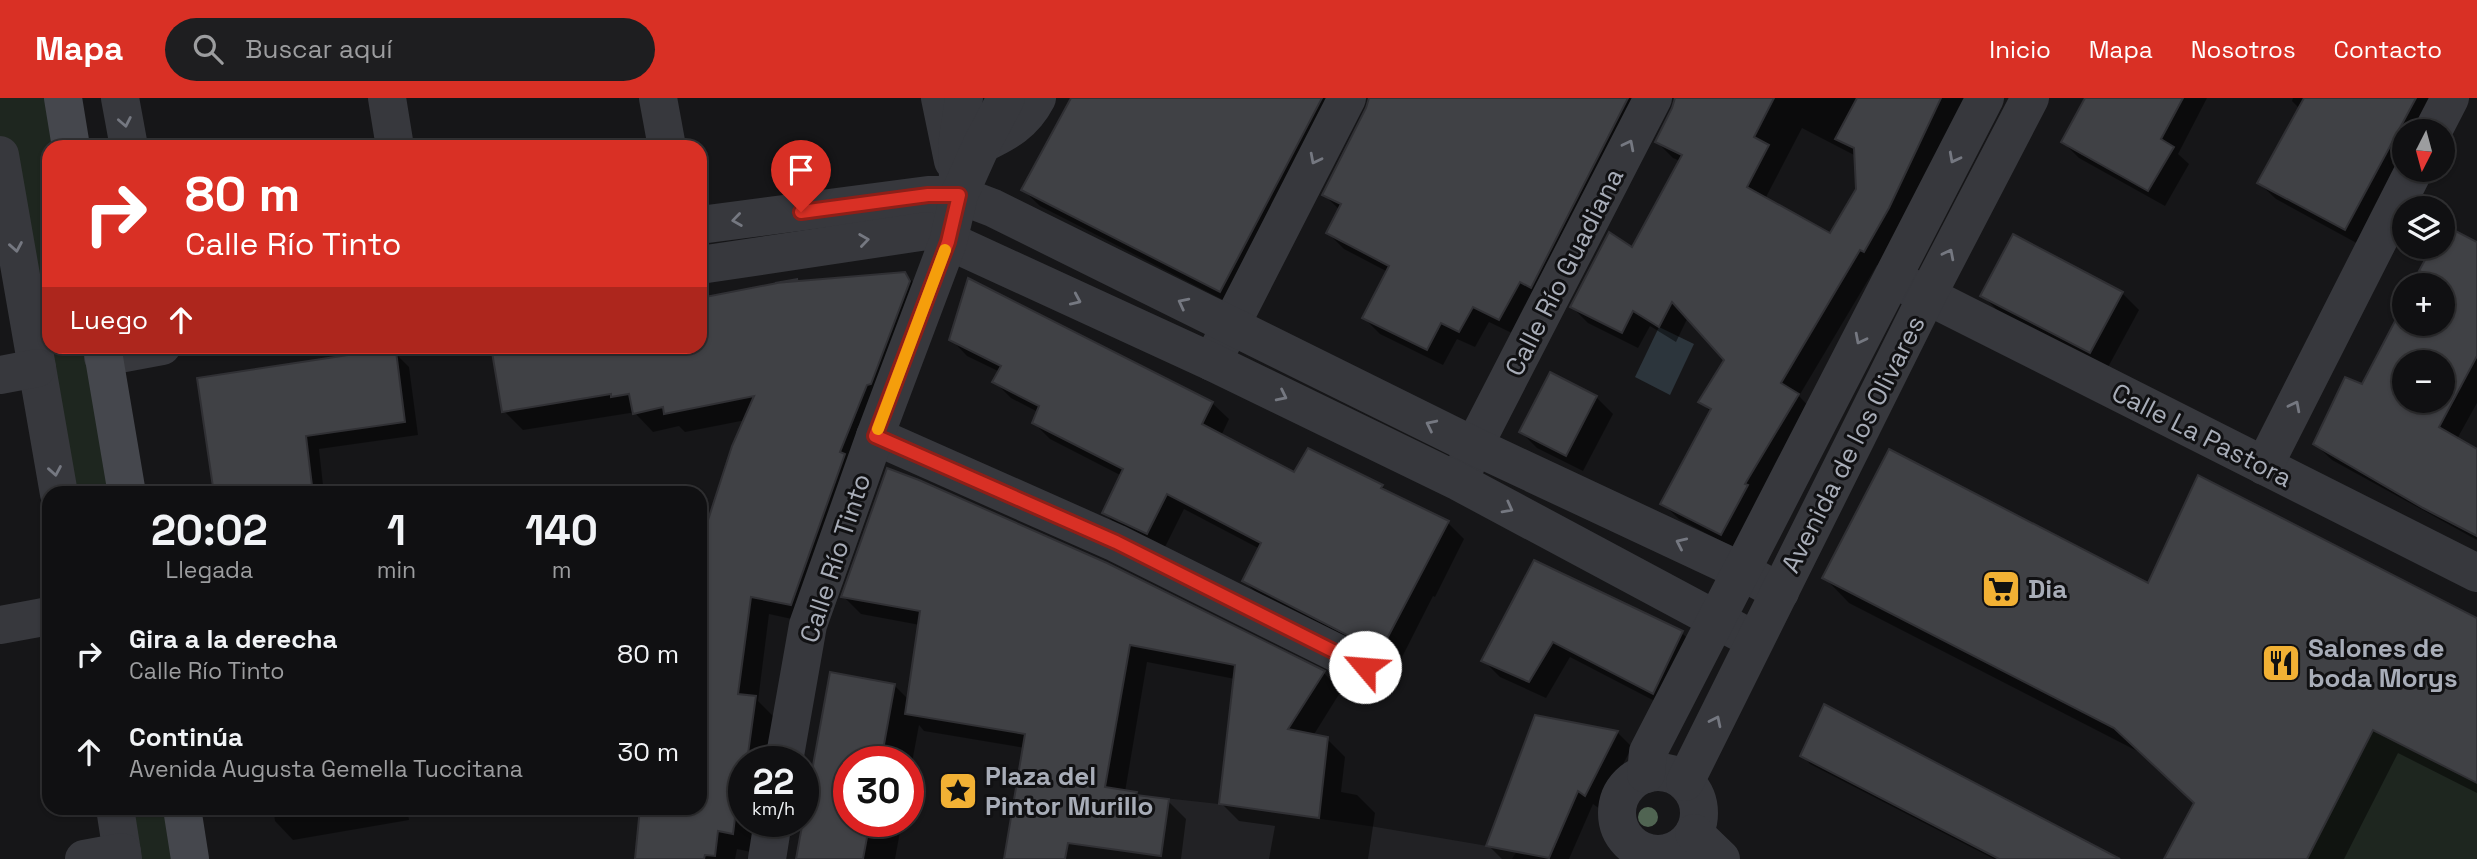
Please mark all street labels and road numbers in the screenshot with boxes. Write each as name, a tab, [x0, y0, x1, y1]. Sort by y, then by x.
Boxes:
street label: Calle Río Guadiana	[1497, 162, 1631, 382]
street label: Avenida de los Olivares	[1773, 310, 1933, 578]
street label: Calle La Pastora	[2106, 375, 2298, 495]
street label: Calle Río Tinto	[792, 469, 878, 647]

